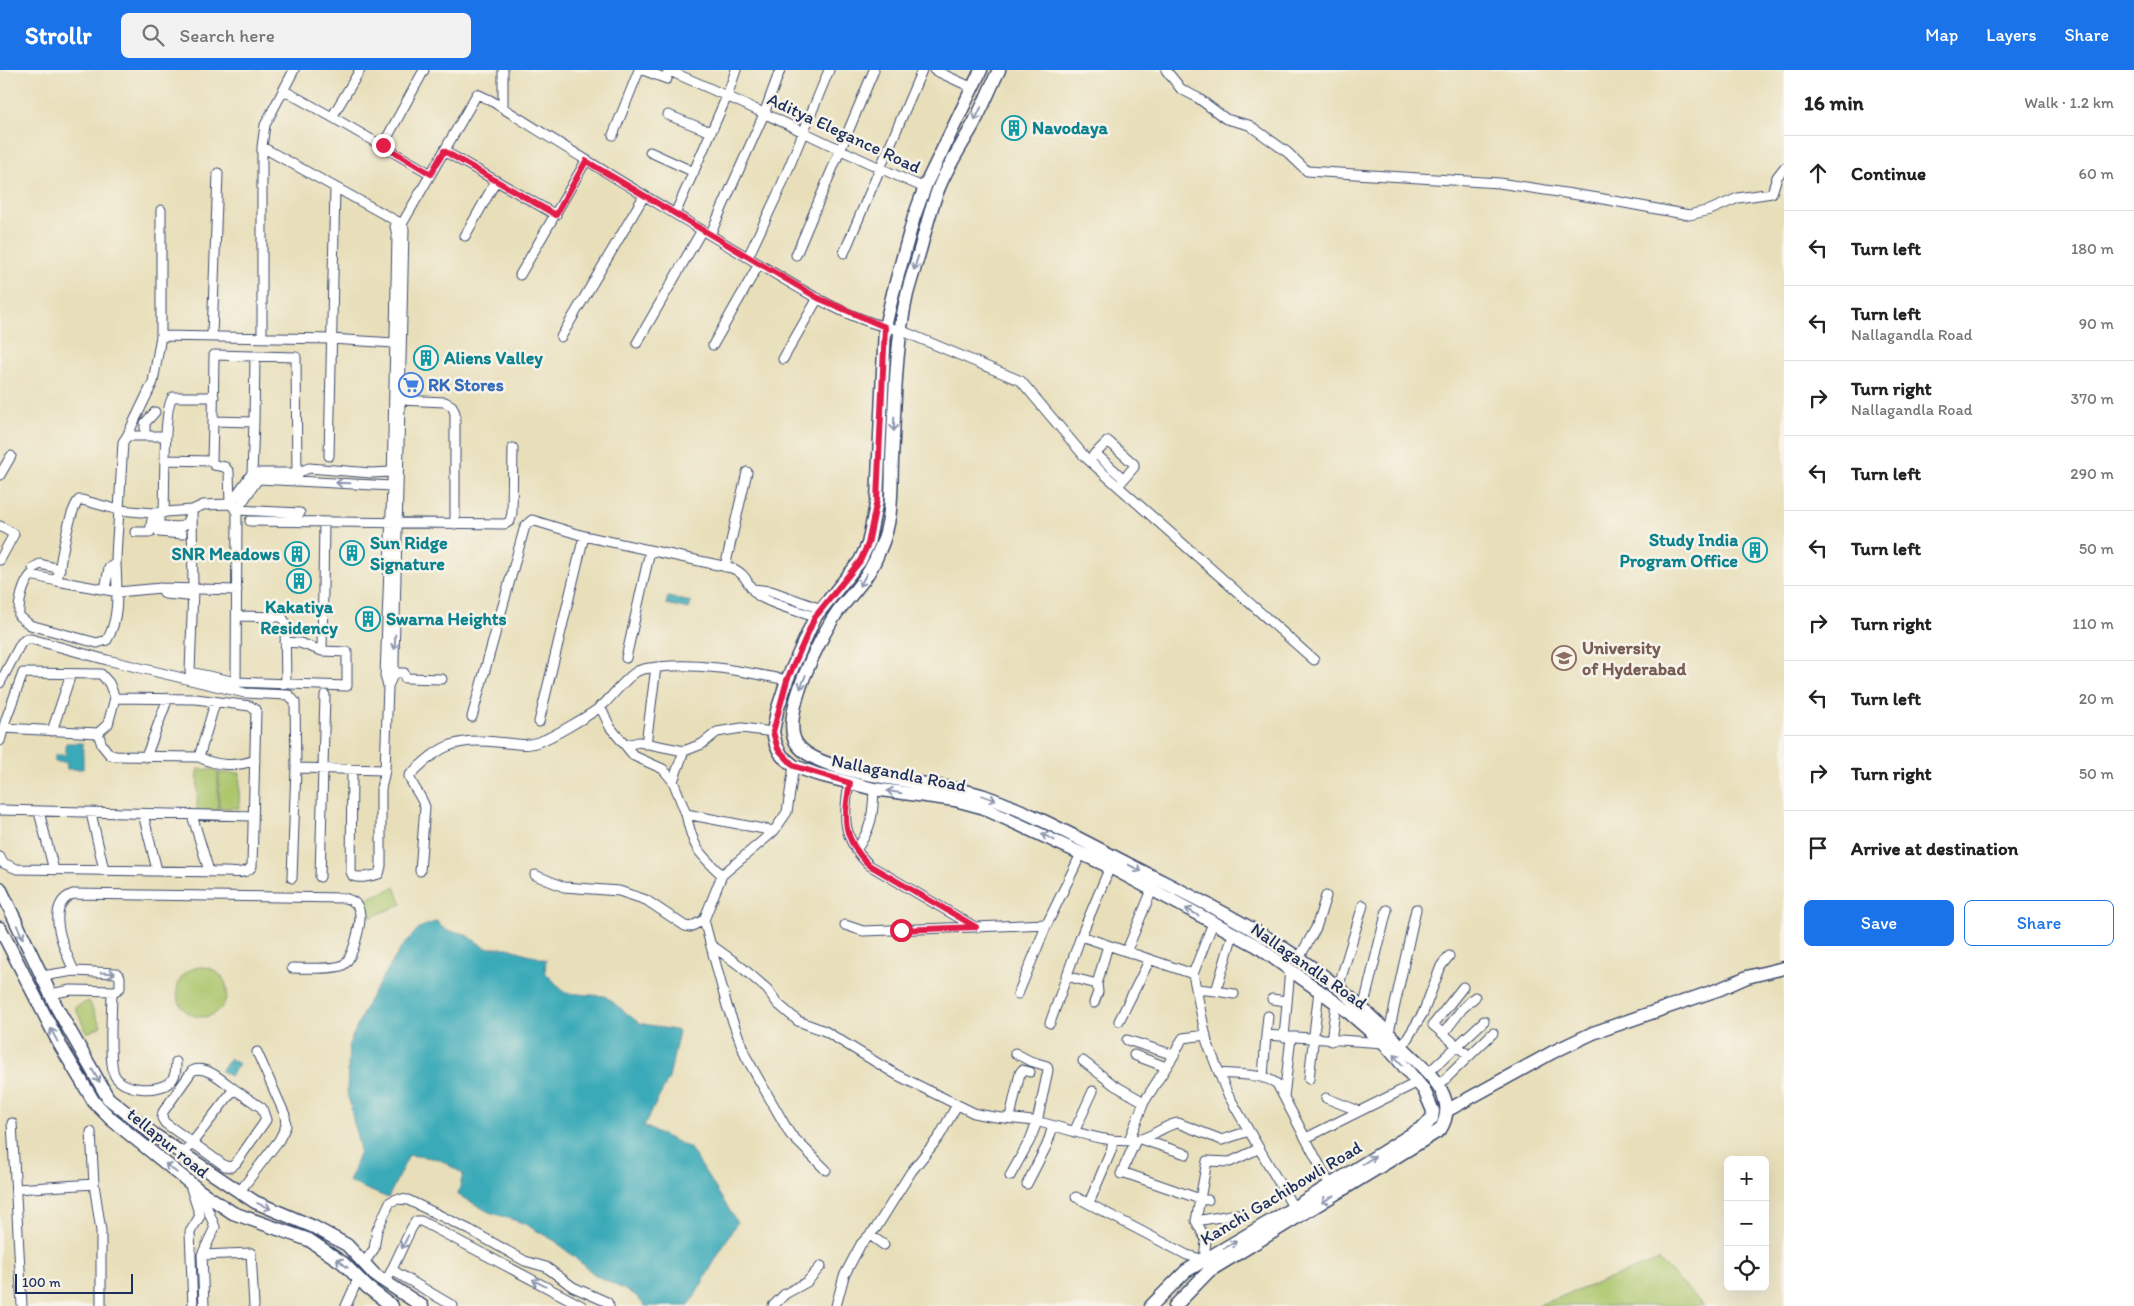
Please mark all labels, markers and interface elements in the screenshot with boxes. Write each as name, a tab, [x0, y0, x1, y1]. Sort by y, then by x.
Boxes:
search box	[121, 13, 471, 58]
text: Strollr	[25, 21, 91, 50]
icon: search	[139, 21, 167, 49]
text: Search here	[179, 24, 275, 47]
text: Map	[1925, 24, 1958, 46]
text: Layers	[1986, 24, 2036, 46]
text: Share	[2064, 24, 2109, 46]
street label: Aditya Elegance Road	[764, 88, 925, 178]
text: 16 min	[1804, 90, 1864, 115]
text: Walk · 1.2 km	[2024, 93, 2114, 112]
one-way arrow	[973, 106, 983, 121]
building icon: Navodaya	[1001, 115, 1027, 141]
place label: Navodaya	[1032, 117, 1108, 139]
route end	[372, 134, 395, 157]
icon: ahead	[1804, 159, 1832, 187]
text: Continue	[1851, 162, 1926, 185]
text: 60 m	[2079, 164, 2114, 183]
icon: left	[1804, 234, 1832, 262]
text: Turn left	[1851, 237, 1921, 260]
text: 180 m	[2071, 239, 2114, 258]
one-way arrow	[910, 255, 920, 271]
text: Turn left	[1851, 302, 1921, 325]
icon: left	[1804, 309, 1832, 337]
text: 90 m	[2079, 314, 2114, 333]
text: Nallagandla Road	[1851, 325, 1973, 344]
building icon: Aliens Valley	[413, 345, 439, 371]
place label: Aliens Valley	[443, 347, 543, 369]
supermarket icon: RK Stores	[398, 372, 424, 398]
place label: RK Stores	[428, 374, 504, 396]
text: Turn right	[1851, 377, 1932, 400]
icon: right	[1804, 384, 1832, 412]
text: 370 m	[2070, 389, 2114, 408]
text: Nallagandla Road	[1851, 400, 1973, 419]
one-way arrow	[889, 415, 899, 431]
icon: left	[1804, 459, 1832, 487]
text: Turn left	[1851, 462, 1921, 485]
text: 290 m	[2070, 464, 2114, 483]
one-way arrow	[336, 478, 352, 487]
place label: Study India Program Office	[1619, 529, 1738, 572]
place label: Sun Ridge Signature	[370, 532, 448, 575]
icon: left	[1804, 534, 1832, 562]
building icon: Study India Program Office	[1742, 537, 1768, 563]
text: Turn left	[1851, 537, 1921, 560]
text: 50 m	[2079, 539, 2114, 558]
building icon: Sun Ridge Signature	[339, 540, 365, 566]
building icon: SNR Meadows	[284, 541, 310, 567]
place label: SNR Meadows	[172, 543, 280, 565]
building icon: Kakatiya Residency	[286, 568, 312, 594]
one-way arrow	[857, 572, 867, 586]
place label: Kakatiya Residency	[260, 596, 338, 639]
building icon: Swarna Heights	[355, 606, 381, 632]
place label: Swarna Heights	[386, 608, 507, 630]
icon: right	[1804, 609, 1832, 637]
text: Turn right	[1851, 612, 1932, 635]
text: 110 m	[2072, 614, 2114, 633]
one-way arrow	[390, 633, 400, 649]
place label: University of Hyderabad	[1582, 637, 1686, 680]
school or university icon: University of Hyderabad	[1551, 645, 1577, 671]
one-way arrow	[798, 674, 807, 689]
icon: left	[1804, 684, 1832, 712]
text: Turn left	[1851, 687, 1921, 710]
text: 20 m	[2079, 689, 2114, 708]
street label: Nallagandla Road	[830, 749, 968, 797]
icon: right	[1804, 759, 1832, 787]
text: Turn right	[1851, 762, 1932, 785]
text: 50 m	[2079, 764, 2114, 783]
one-way arrow	[886, 786, 902, 796]
one-way arrow	[981, 794, 996, 803]
one-way arrow	[1041, 832, 1056, 841]
icon: arrive	[1804, 834, 1832, 862]
text: Arrive at destination	[1851, 837, 2018, 860]
one-way arrow	[1127, 864, 1142, 873]
button: Save	[1804, 900, 1954, 946]
button: Share	[1964, 900, 2114, 946]
one-way arrow	[1185, 907, 1200, 916]
street label: Nallagandla Road	[1247, 918, 1371, 1014]
route start	[890, 919, 913, 942]
one-way arrow	[16, 924, 26, 939]
one-way arrow	[99, 968, 115, 977]
one-way arrow	[49, 1027, 59, 1042]
one-way arrow	[1392, 1053, 1404, 1066]
one-way arrow	[91, 1068, 101, 1082]
street label: tellapur road	[122, 1103, 214, 1183]
street label: Kanchi Gachibowli Road	[1196, 1136, 1366, 1250]
one-way arrow	[1362, 1155, 1376, 1166]
map controls	[1724, 1156, 1769, 1291]
button: +	[1724, 1156, 1769, 1201]
one-way arrow	[165, 1162, 178, 1173]
one-way arrow	[1321, 1194, 1335, 1204]
one-way arrow	[256, 1201, 271, 1211]
button: −	[1724, 1201, 1769, 1246]
one-way arrow	[400, 1234, 409, 1249]
one-way arrow	[1223, 1239, 1237, 1249]
button: locate	[1724, 1246, 1769, 1291]
one-way arrow	[336, 1258, 349, 1269]
scale bar	[15, 1271, 132, 1294]
text: 100 m	[22, 1274, 61, 1291]
one-way arrow	[532, 1278, 547, 1288]

